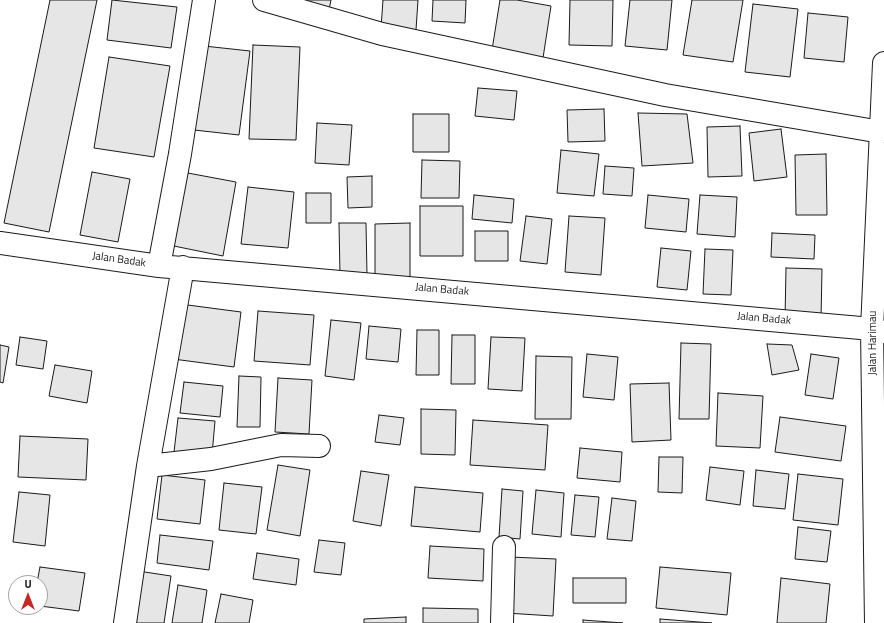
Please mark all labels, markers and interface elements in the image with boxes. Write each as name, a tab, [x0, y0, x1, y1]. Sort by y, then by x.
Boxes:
street label: Jalan Badak	[91, 250, 147, 270]
street label: Jalan Badak	[415, 281, 469, 299]
street label: Jalan Badak	[737, 310, 791, 328]
street label: Jalan Harimau	[866, 311, 880, 375]
north arrow	[8, 575, 48, 615]
text: U	[24, 576, 32, 592]

